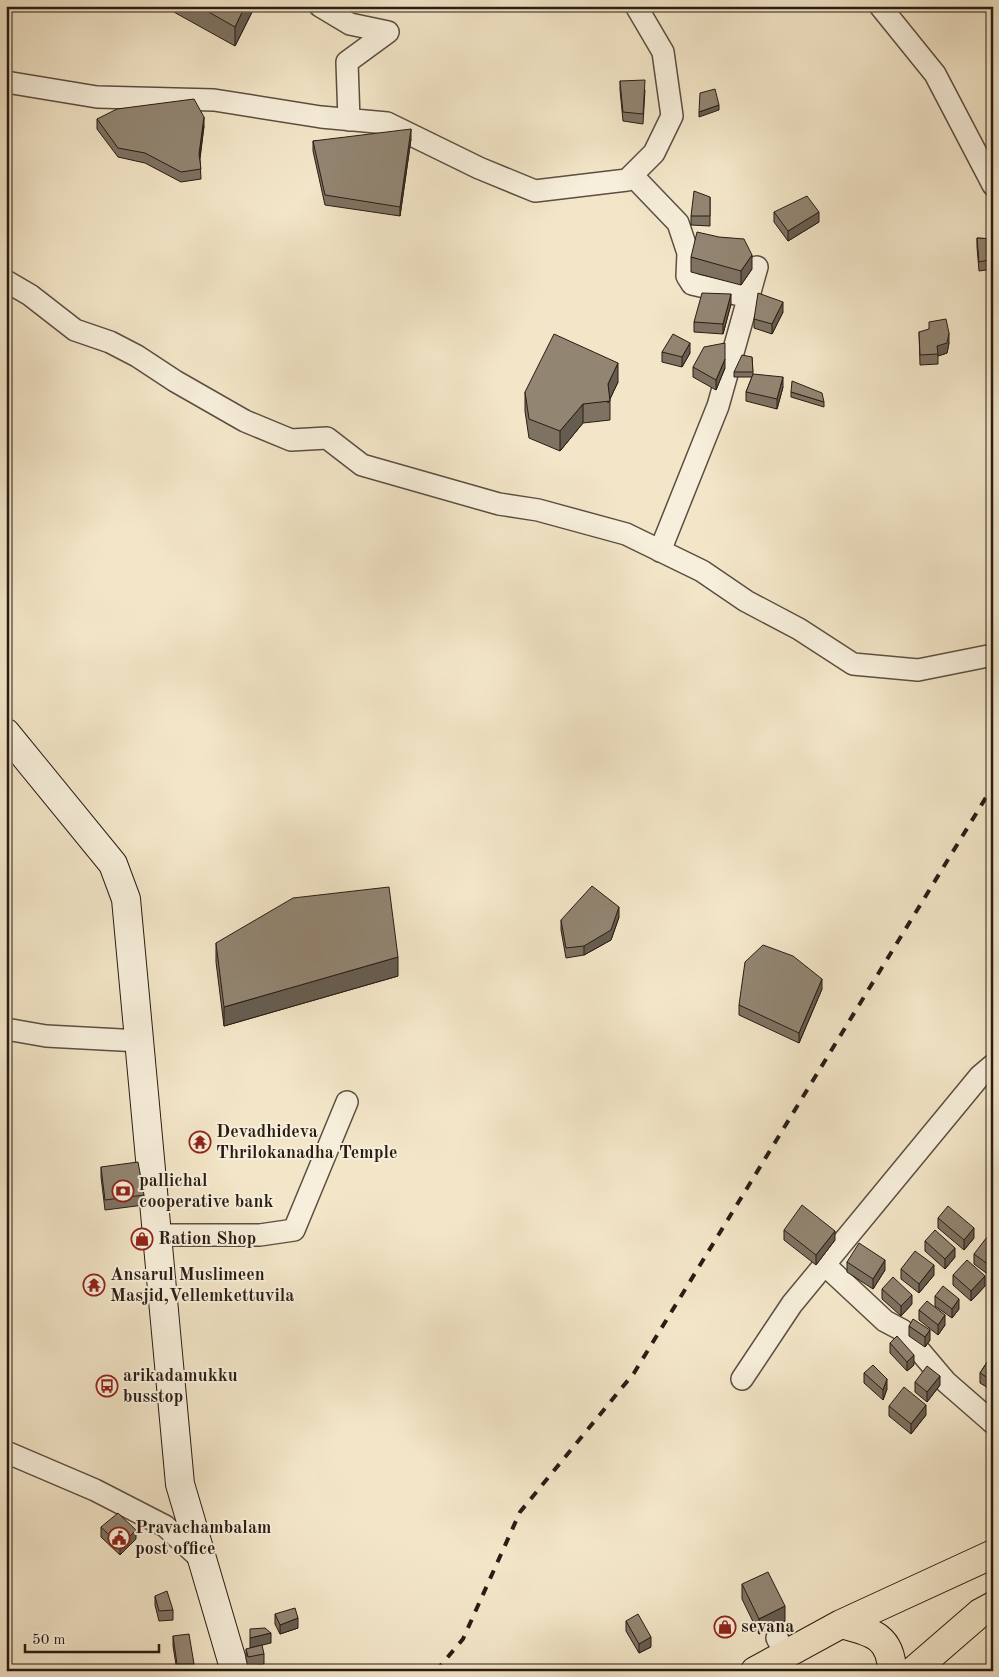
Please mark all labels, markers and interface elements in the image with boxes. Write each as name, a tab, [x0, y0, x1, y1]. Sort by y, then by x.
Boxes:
place label: Devadhideva Thrilokanadha Temple	[216, 1123, 398, 1162]
temple icon: Devadhideva Thrilokanadha Temple	[188, 1130, 212, 1154]
place label: pallichal cooperative bank	[139, 1172, 274, 1211]
bank icon: pallichal cooperative bank	[111, 1179, 135, 1203]
shop icon: Ration Shop	[130, 1227, 154, 1251]
place label: Ration Shop	[158, 1230, 256, 1248]
place label: Ansarul Muslimeen Masjid,Vellemkettuvila	[110, 1266, 295, 1305]
temple icon: Ansarul Muslimeen Masjid,Vellemkettuvila	[82, 1273, 106, 1297]
place label: arikadamukku busstop	[123, 1367, 238, 1406]
bus stop icon: arikadamukku busstop	[95, 1374, 119, 1398]
place label: Pravachambalam post office	[135, 1519, 271, 1558]
public building icon: Pravachambalam post office	[107, 1526, 131, 1550]
shop icon: sevana	[713, 1615, 737, 1639]
place label: sevana	[741, 1618, 794, 1636]
scale bar	[25, 1622, 159, 1654]
text: 50 m	[32, 1633, 66, 1648]

